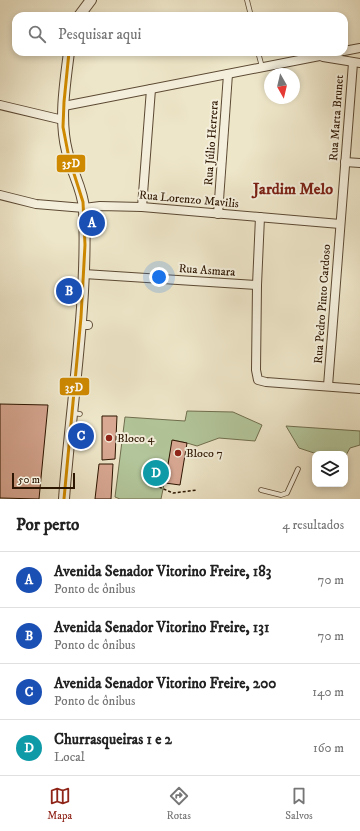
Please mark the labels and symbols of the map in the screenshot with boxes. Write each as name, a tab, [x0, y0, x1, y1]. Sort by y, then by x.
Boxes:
north arrow	[264, 68, 300, 104]
street label: Rua Marta Brunet	[326, 74, 347, 162]
street label: Rua Júlio Herrera	[201, 99, 222, 186]
line badge: 35D	[56, 154, 86, 173]
text: 35D	[62, 157, 80, 171]
district label: Jardim Melo	[251, 179, 333, 199]
street label: Rua Lorenzo Mavilis	[138, 188, 240, 211]
pin: A	[79, 208, 105, 238]
street label: Rua Pedro Pinto Cardoso	[311, 244, 334, 364]
street label: Rua Asmara	[178, 261, 237, 280]
your location	[149, 267, 169, 287]
pin: B	[56, 276, 82, 306]
line badge: 35D	[59, 377, 90, 396]
text: 35D	[65, 381, 83, 395]
pin: C	[68, 421, 94, 451]
place label: Bloco 4	[117, 431, 156, 446]
marker: Bloco 4	[104, 433, 114, 443]
place label: Bloco 7	[186, 446, 223, 461]
marker: Bloco 7	[173, 448, 183, 458]
pin: D	[143, 458, 169, 488]
scale bar	[12, 471, 75, 490]

